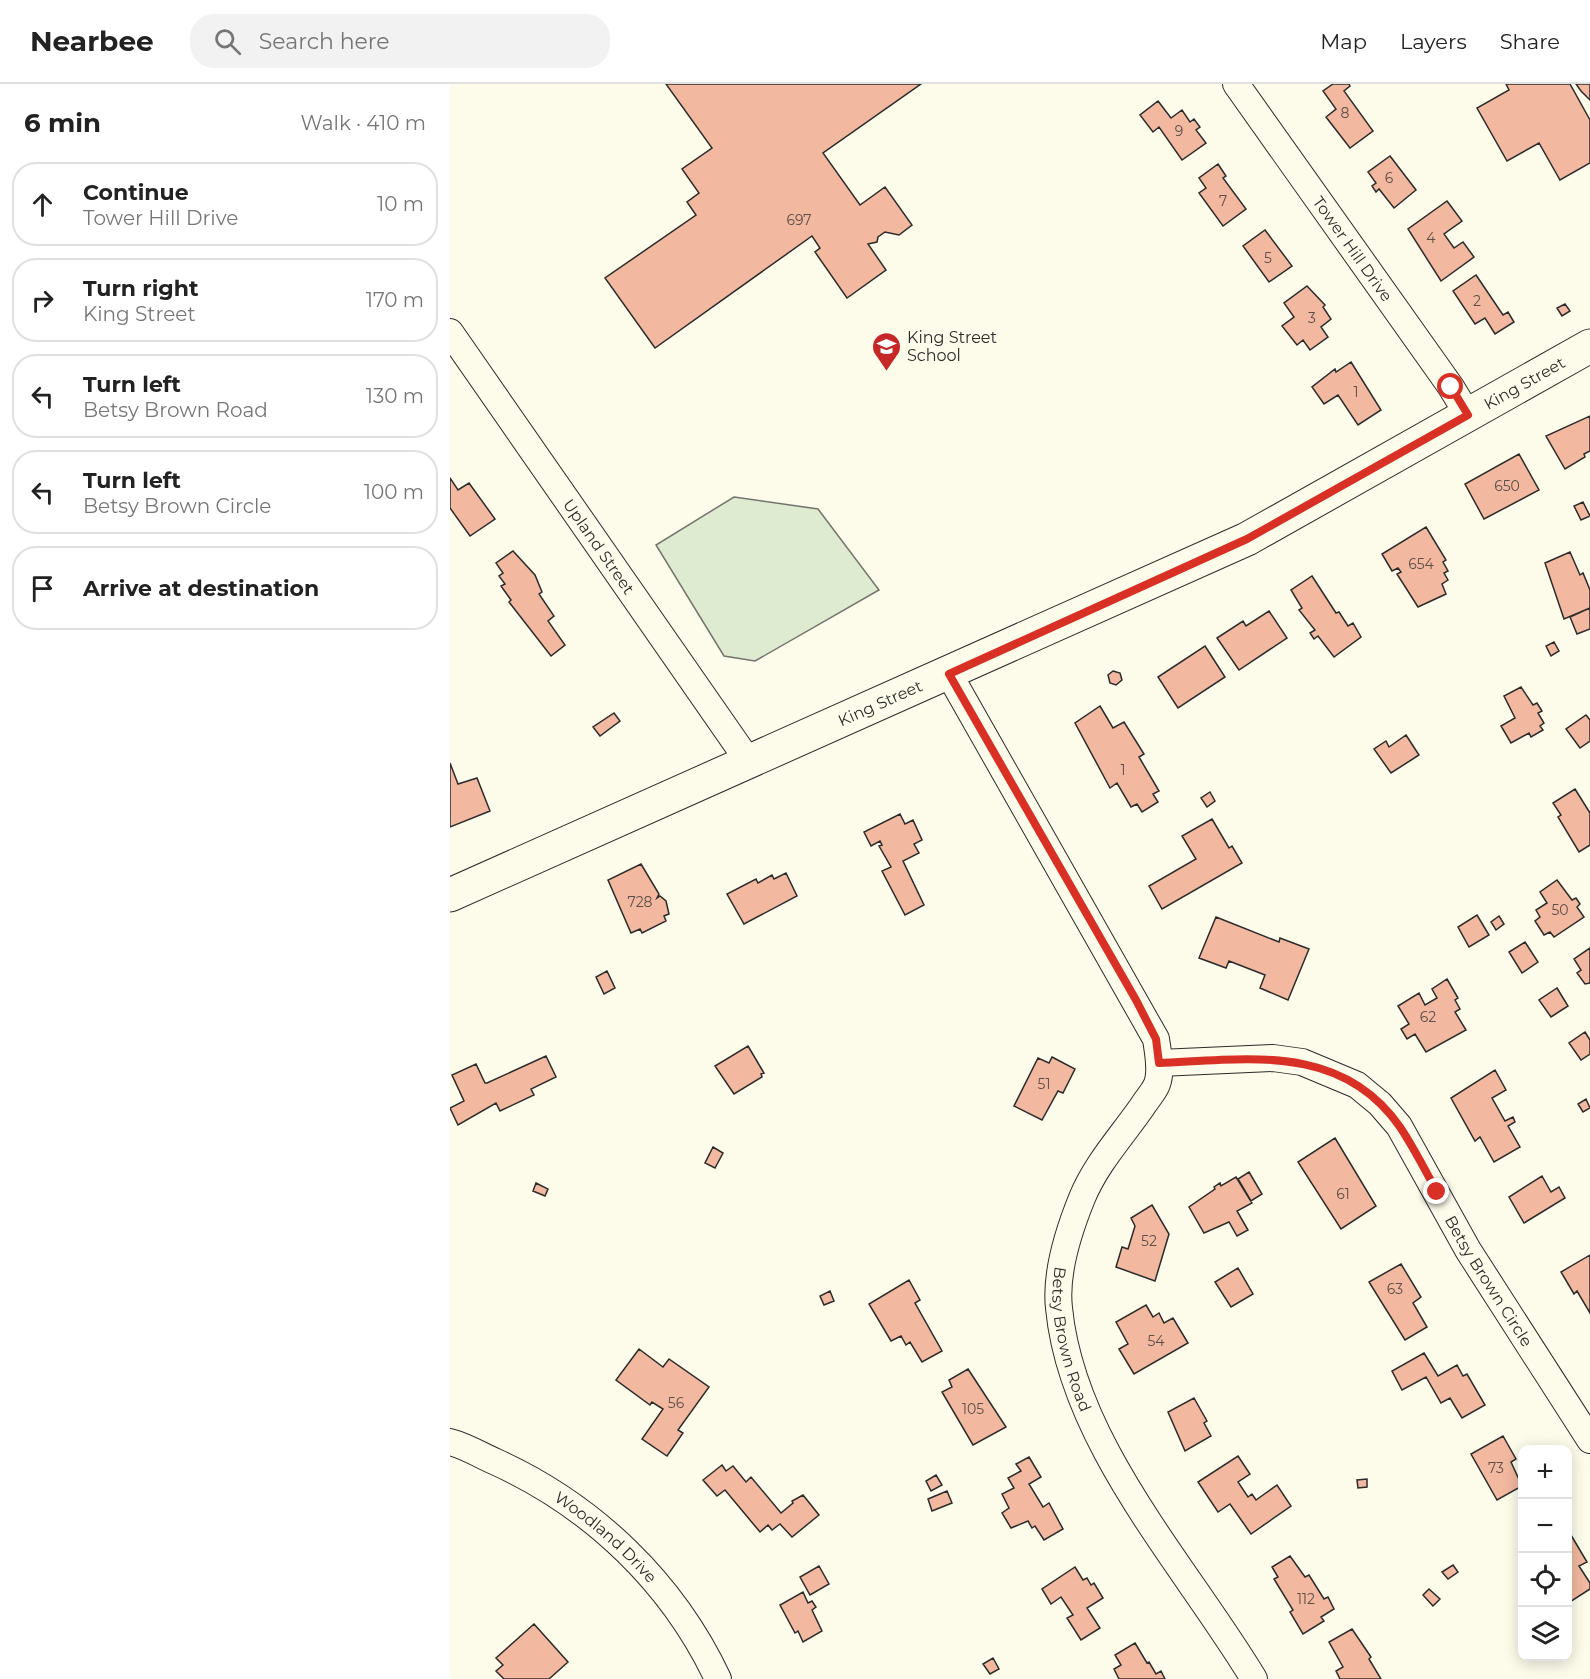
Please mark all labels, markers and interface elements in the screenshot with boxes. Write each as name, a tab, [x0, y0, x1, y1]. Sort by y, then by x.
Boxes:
search box	[190, 14, 610, 68]
text: Nearbee	[30, 24, 154, 58]
icon: search	[211, 25, 244, 58]
text: Search here	[259, 28, 390, 55]
text: Map	[1320, 29, 1367, 54]
text: Layers	[1400, 29, 1467, 54]
text: Share	[1500, 29, 1560, 54]
house number: 8	[1341, 104, 1350, 122]
text: 6 min	[24, 107, 101, 139]
text: Walk · 410 m	[301, 111, 426, 135]
house number: 9	[1175, 122, 1183, 140]
house number: 6	[1385, 169, 1394, 187]
text: Continue	[83, 179, 189, 206]
icon: ahead	[26, 188, 59, 221]
text: 10 m	[377, 192, 424, 216]
house number: 7	[1219, 192, 1227, 210]
street label: Tower Hill Drive	[1309, 193, 1397, 305]
text: Tower Hill Drive	[83, 206, 238, 230]
house number: 697	[786, 211, 812, 229]
house number: 4	[1426, 229, 1436, 247]
house number: 5	[1264, 249, 1272, 267]
text: Turn right	[83, 275, 198, 302]
icon: right	[26, 284, 59, 317]
text: 170 m	[366, 288, 424, 312]
house number: 2	[1473, 292, 1481, 310]
text: King Street	[83, 302, 196, 326]
house number: 3	[1308, 309, 1316, 327]
place label: King Street School	[907, 328, 998, 365]
school or university icon: King Street School	[870, 330, 902, 372]
street label: King Street	[1480, 352, 1569, 413]
text: Turn left	[83, 371, 181, 398]
route start	[1437, 373, 1463, 399]
icon: left	[26, 380, 59, 413]
house number: 1	[1353, 383, 1359, 401]
text: 130 m	[366, 384, 424, 408]
text: Betsy Brown Road	[83, 398, 268, 422]
text: Turn left	[83, 467, 181, 494]
icon: left	[26, 476, 59, 509]
house number: 650	[1494, 477, 1520, 495]
text: 100 m	[364, 480, 424, 504]
text: Betsy Brown Circle	[83, 494, 271, 518]
street label: Upland Street	[559, 495, 639, 598]
house number: 654	[1408, 555, 1435, 573]
icon: arrive	[26, 572, 59, 605]
text: Arrive at destination	[83, 575, 319, 602]
street label: King Street	[835, 676, 926, 730]
house number: 1	[1120, 761, 1126, 779]
house number: 728	[627, 893, 653, 911]
house number: 50	[1551, 901, 1569, 919]
house number: 62	[1420, 1008, 1436, 1026]
house number: 51	[1038, 1075, 1050, 1093]
route end	[1423, 1178, 1449, 1204]
house number: 61	[1336, 1185, 1350, 1203]
street label: Betsy Brown Circle	[1441, 1212, 1537, 1350]
house number: 52	[1141, 1232, 1157, 1250]
street label: Betsy Brown Road	[1049, 1266, 1095, 1414]
house number: 63	[1387, 1280, 1403, 1298]
house number: 54	[1147, 1332, 1165, 1350]
house number: 56	[668, 1394, 685, 1412]
house number: 105	[962, 1400, 984, 1418]
map controls	[1518, 1445, 1572, 1661]
button: +	[1518, 1445, 1572, 1499]
house number: 73	[1488, 1459, 1504, 1477]
street label: Woodland Drive	[551, 1487, 661, 1586]
button: −	[1518, 1499, 1572, 1553]
button: locate	[1518, 1553, 1572, 1607]
house number: 112	[1297, 1590, 1315, 1608]
button: layers	[1518, 1607, 1572, 1661]

